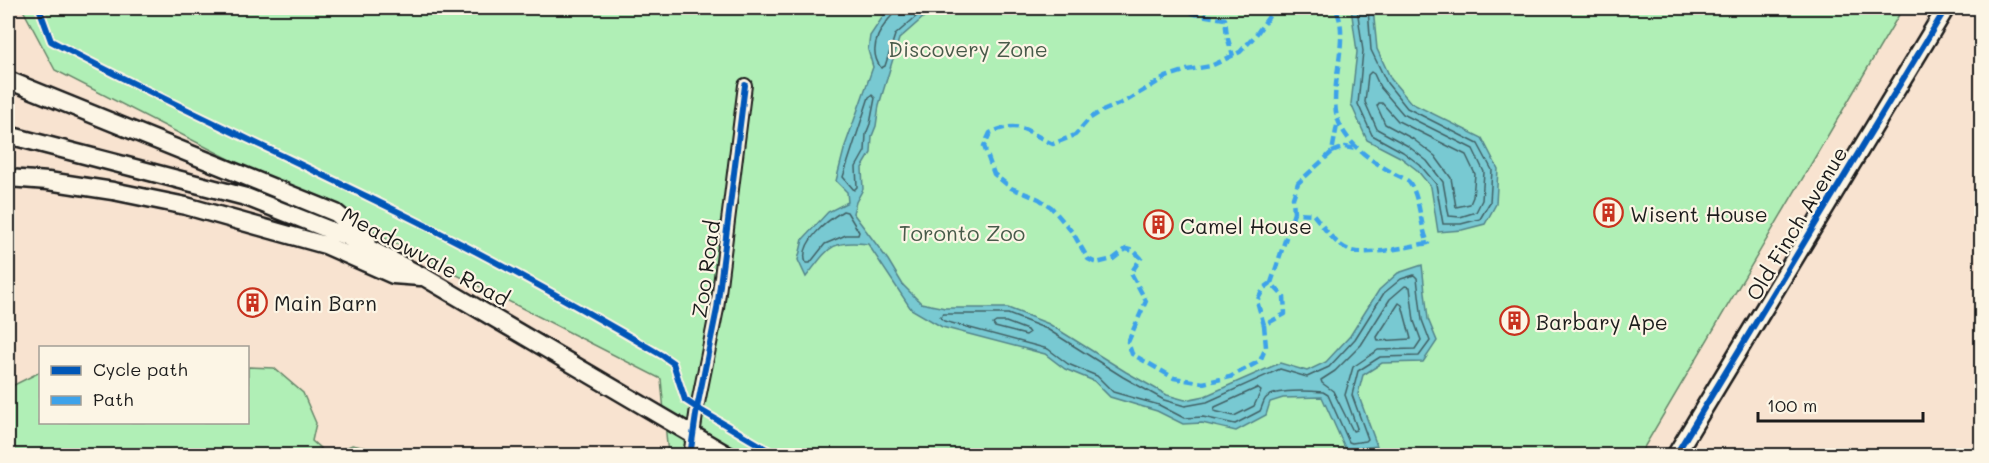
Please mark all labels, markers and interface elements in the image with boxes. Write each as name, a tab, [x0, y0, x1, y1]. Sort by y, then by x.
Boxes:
park label: Discovery Zone	[888, 35, 1048, 62]
street label: Old Finch Avenue	[1739, 141, 1853, 305]
building icon: Wisent House	[1593, 197, 1625, 229]
street label: Meadowvale Road	[337, 200, 515, 312]
place label: Wisent House	[1630, 200, 1768, 227]
building icon: Camel House	[1143, 209, 1175, 241]
place label: Camel House	[1180, 212, 1312, 239]
street label: Zoo Road	[685, 219, 725, 319]
park label: Toronto Zoo	[899, 219, 1025, 246]
building icon: Main Barn	[237, 286, 269, 318]
place label: Main Barn	[274, 289, 377, 316]
building icon: Barbary Ape	[1499, 305, 1531, 337]
place label: Barbary Ape	[1536, 308, 1668, 335]
legend	[39, 346, 249, 424]
text: Cycle path	[93, 357, 188, 381]
scale bar	[1758, 385, 1923, 423]
text: Path	[93, 387, 133, 411]
text: 100 m	[1767, 393, 1817, 417]

